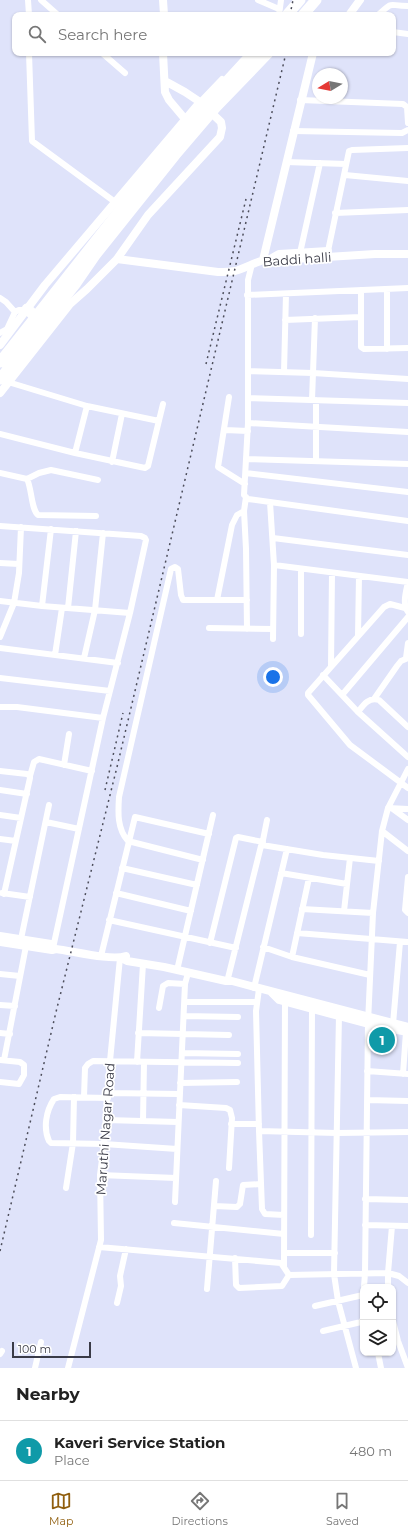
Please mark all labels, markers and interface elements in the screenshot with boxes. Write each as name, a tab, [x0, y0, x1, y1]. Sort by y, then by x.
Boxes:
search box	[12, 12, 396, 56]
icon: search	[26, 23, 48, 45]
text: Search here	[58, 25, 147, 44]
north arrow	[312, 68, 348, 104]
street label: Baddi halli	[262, 249, 332, 269]
your location	[263, 667, 283, 687]
pin: 1	[369, 1025, 395, 1055]
street label: Maruthi Nagar Road	[92, 1062, 118, 1196]
map controls	[360, 1284, 396, 1356]
button: locate	[360, 1284, 396, 1320]
button: layers	[360, 1320, 396, 1356]
scale bar	[12, 1340, 91, 1359]
text: 100 m	[18, 1342, 51, 1356]
text: Nearby	[16, 1384, 80, 1404]
text: Kaveri Service Station	[54, 1433, 225, 1452]
text: 1	[26, 1443, 32, 1459]
text: 480 m	[349, 1443, 392, 1459]
text: Place	[54, 1452, 90, 1468]
tab: Map	[49, 1490, 73, 1528]
tab: Directions	[172, 1490, 228, 1528]
tab: Saved	[326, 1490, 359, 1528]

